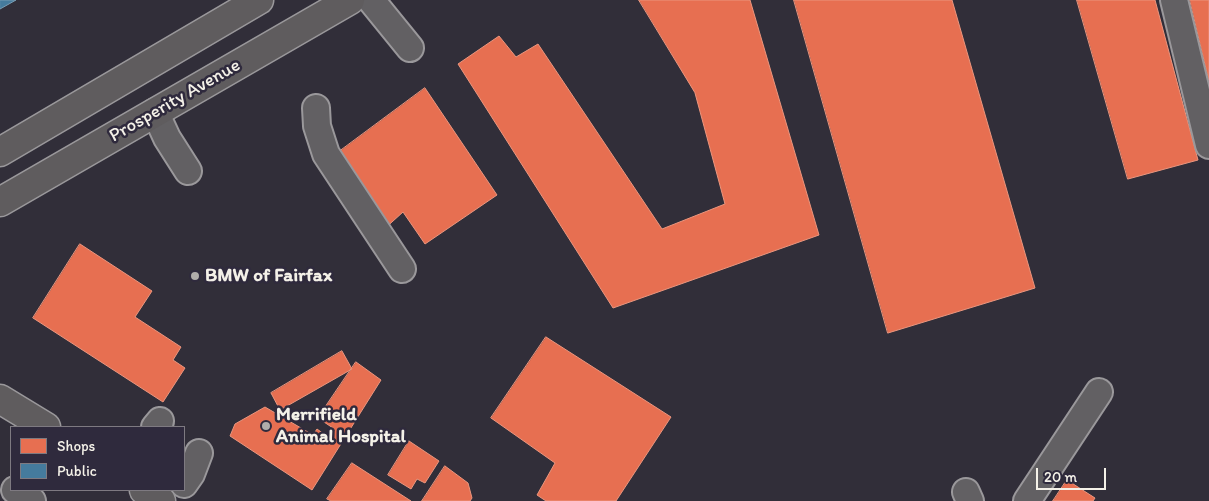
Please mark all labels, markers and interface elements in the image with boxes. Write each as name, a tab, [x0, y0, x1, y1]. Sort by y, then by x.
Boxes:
street label: Prosperity Avenue	[105, 54, 245, 148]
place label: BMW of Fairfax	[205, 265, 332, 287]
marker: BMW of Fairfax	[189, 270, 201, 282]
place label: Merrifield Animal Hospital	[276, 404, 406, 448]
marker: Merrifield Animal Hospital	[260, 420, 272, 432]
legend	[10, 426, 185, 491]
text: Shops	[57, 437, 95, 455]
scale bar	[1039, 458, 1109, 490]
text: Public	[57, 462, 97, 480]
text: 20 m	[1044, 468, 1077, 486]

